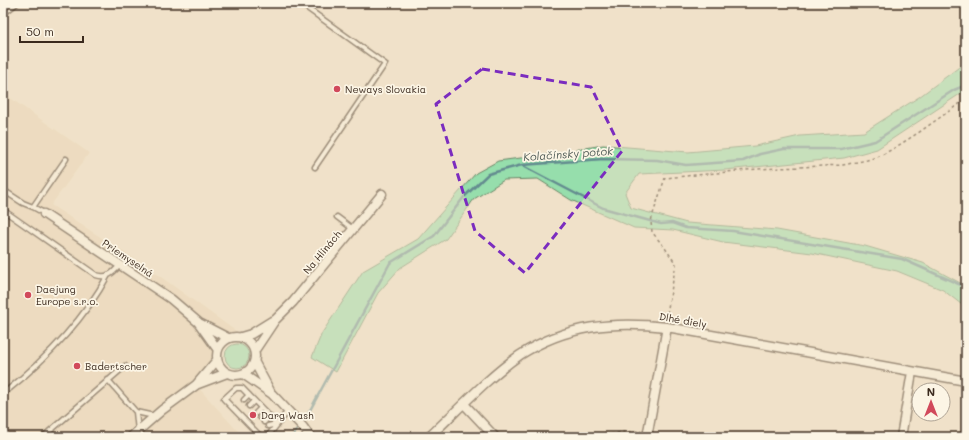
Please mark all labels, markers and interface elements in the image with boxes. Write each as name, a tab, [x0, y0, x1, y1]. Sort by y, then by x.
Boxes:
scale bar	[20, 18, 83, 44]
text: 50 m	[26, 23, 54, 39]
place label: Neways Slovakia	[345, 82, 426, 96]
marker: Neways Slovakia	[332, 84, 342, 94]
water label: Kolačínsky potok	[523, 143, 613, 164]
street label: Na Hlinách	[300, 227, 345, 277]
street label: Priemyselná	[100, 236, 156, 280]
place label: Daejung Europe s.r.o.	[36, 282, 98, 308]
marker: Daejung Europe s.r.o.	[23, 290, 33, 300]
street label: Dlhé diely	[658, 309, 708, 331]
place label: Badertscher	[85, 359, 147, 373]
marker: Badertscher	[72, 361, 82, 371]
north arrow	[911, 382, 951, 422]
text: N	[927, 384, 935, 399]
place label: Darg Wash	[261, 408, 314, 422]
marker: Darg Wash	[248, 410, 258, 420]

